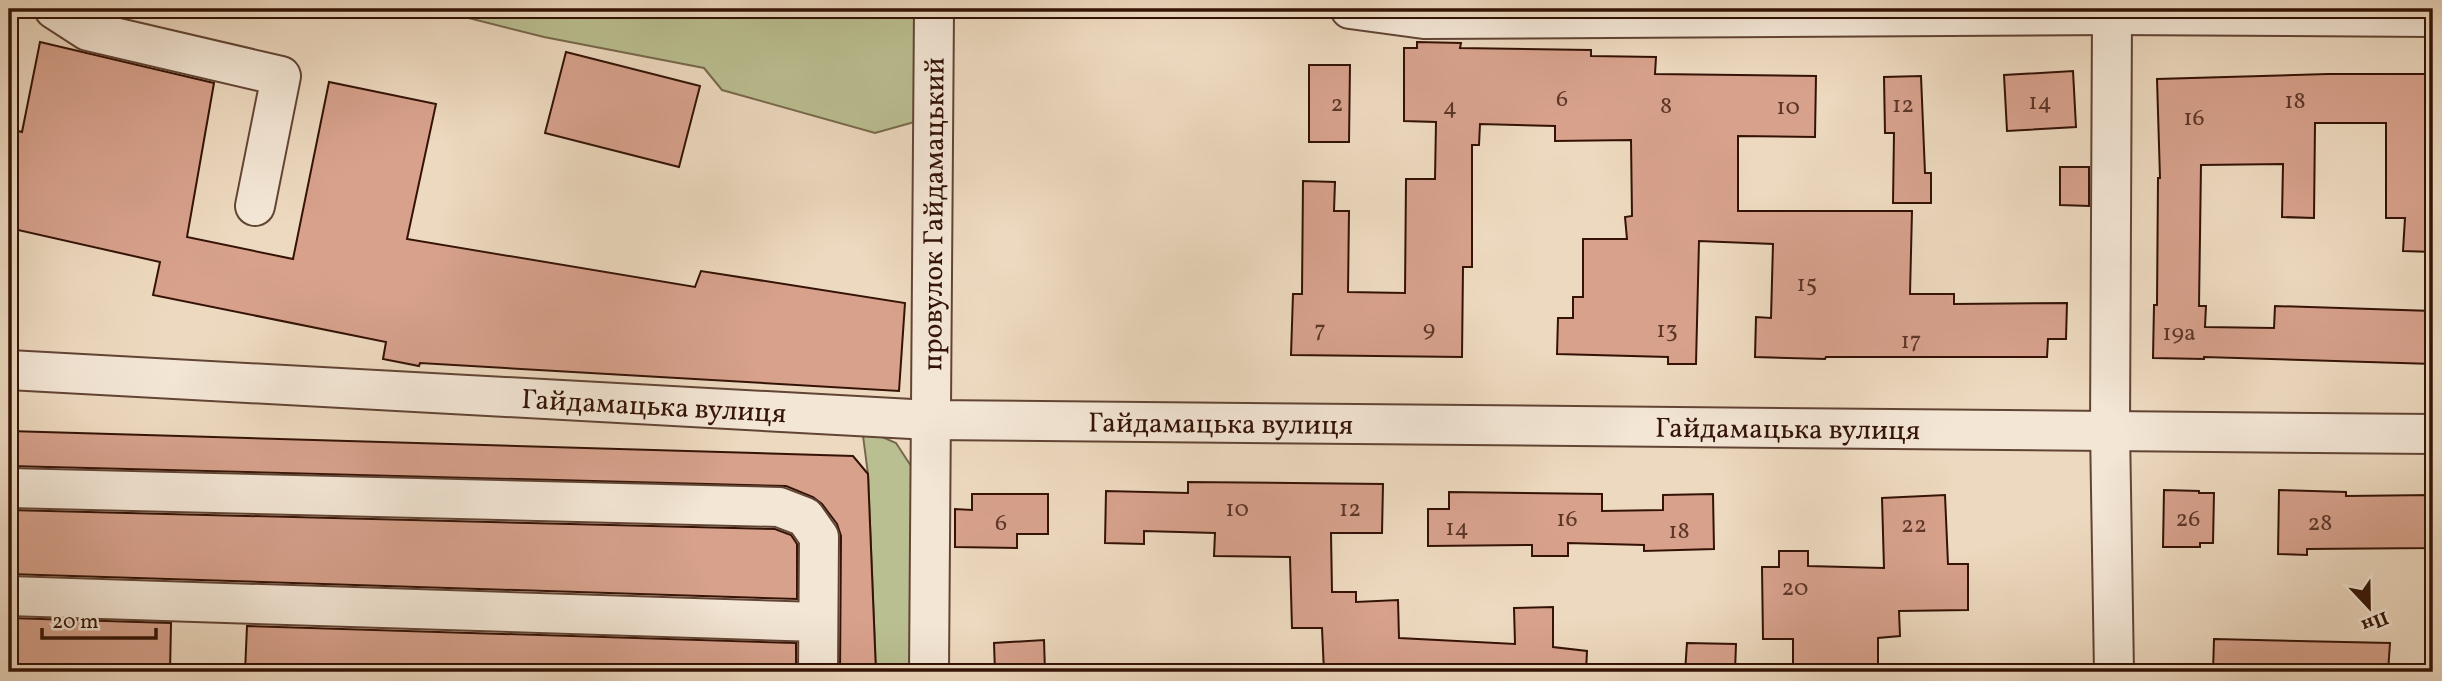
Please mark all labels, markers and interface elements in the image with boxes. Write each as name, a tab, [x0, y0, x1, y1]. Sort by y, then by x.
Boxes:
street label: провулок Гайдамацький	[914, 57, 956, 371]
house number: 6	[1556, 83, 1568, 117]
house number: 18	[2284, 85, 2306, 119]
house number: 14	[2028, 86, 2052, 120]
house number: 2	[1331, 88, 1343, 122]
house number: 12	[1892, 89, 1914, 123]
house number: 8	[1660, 90, 1672, 124]
house number: 4	[1443, 91, 1457, 125]
house number: 10	[1776, 91, 1800, 125]
house number: 16	[2183, 102, 2205, 136]
house number: 15	[1797, 268, 1817, 302]
house number: 9	[1423, 313, 1435, 347]
house number: 7	[1314, 314, 1326, 348]
house number: 13	[1656, 314, 1678, 348]
house number: 19а	[2162, 317, 2196, 351]
house number: 17	[1901, 325, 1921, 359]
street label: Гайдамацька вулиця	[520, 381, 787, 434]
street label: Гайдамацька вулиця	[1088, 404, 1353, 446]
street label: Гайдамацька вулиця	[1655, 410, 1920, 451]
house number: 10	[1225, 493, 1249, 527]
house number: 12	[1339, 493, 1361, 527]
house number: 16	[1556, 503, 1578, 537]
house number: 26	[2175, 503, 2201, 537]
house number: 6	[995, 507, 1007, 541]
house number: 28	[2307, 507, 2333, 541]
house number: 22	[1901, 509, 1927, 543]
house number: 14	[1445, 512, 1469, 546]
house number: 18	[1668, 515, 1690, 549]
house number: 20	[1781, 572, 1809, 606]
north arrow	[2334, 572, 2404, 642]
scale bar	[42, 597, 156, 641]
text: Пн	[2357, 604, 2392, 638]
text: 20 m	[52, 608, 98, 637]

